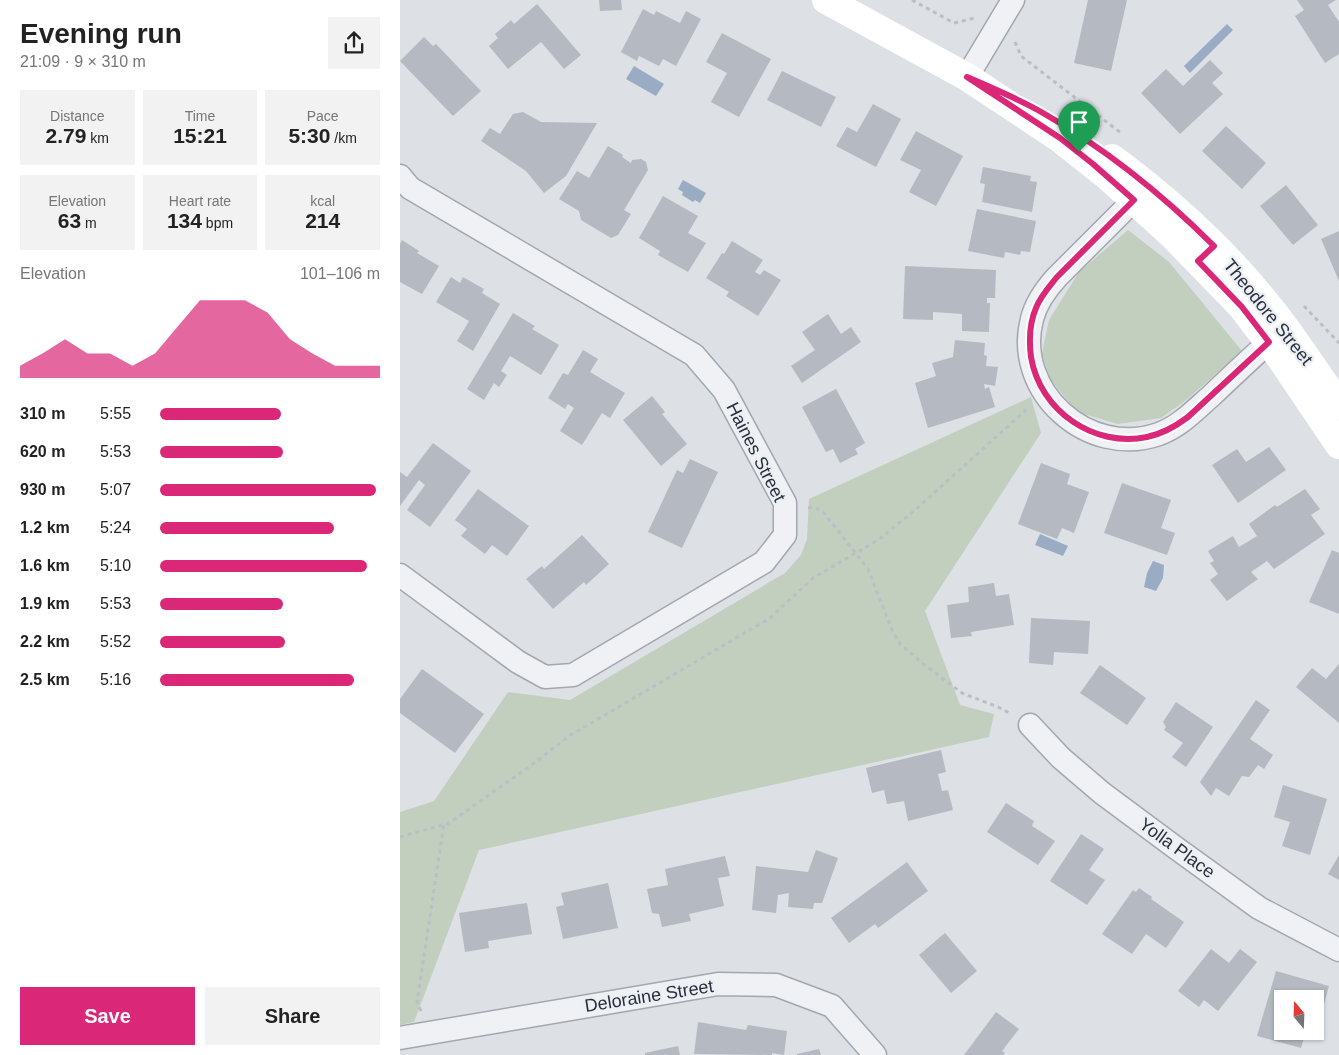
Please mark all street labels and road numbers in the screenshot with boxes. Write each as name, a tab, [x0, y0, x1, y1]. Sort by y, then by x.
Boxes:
street label: Theodore Street	[1219, 255, 1317, 369]
street label: Haines Street	[722, 399, 790, 505]
street label: Yolla Place	[1135, 814, 1219, 882]
street label: Deloraine Street	[583, 976, 715, 1016]

